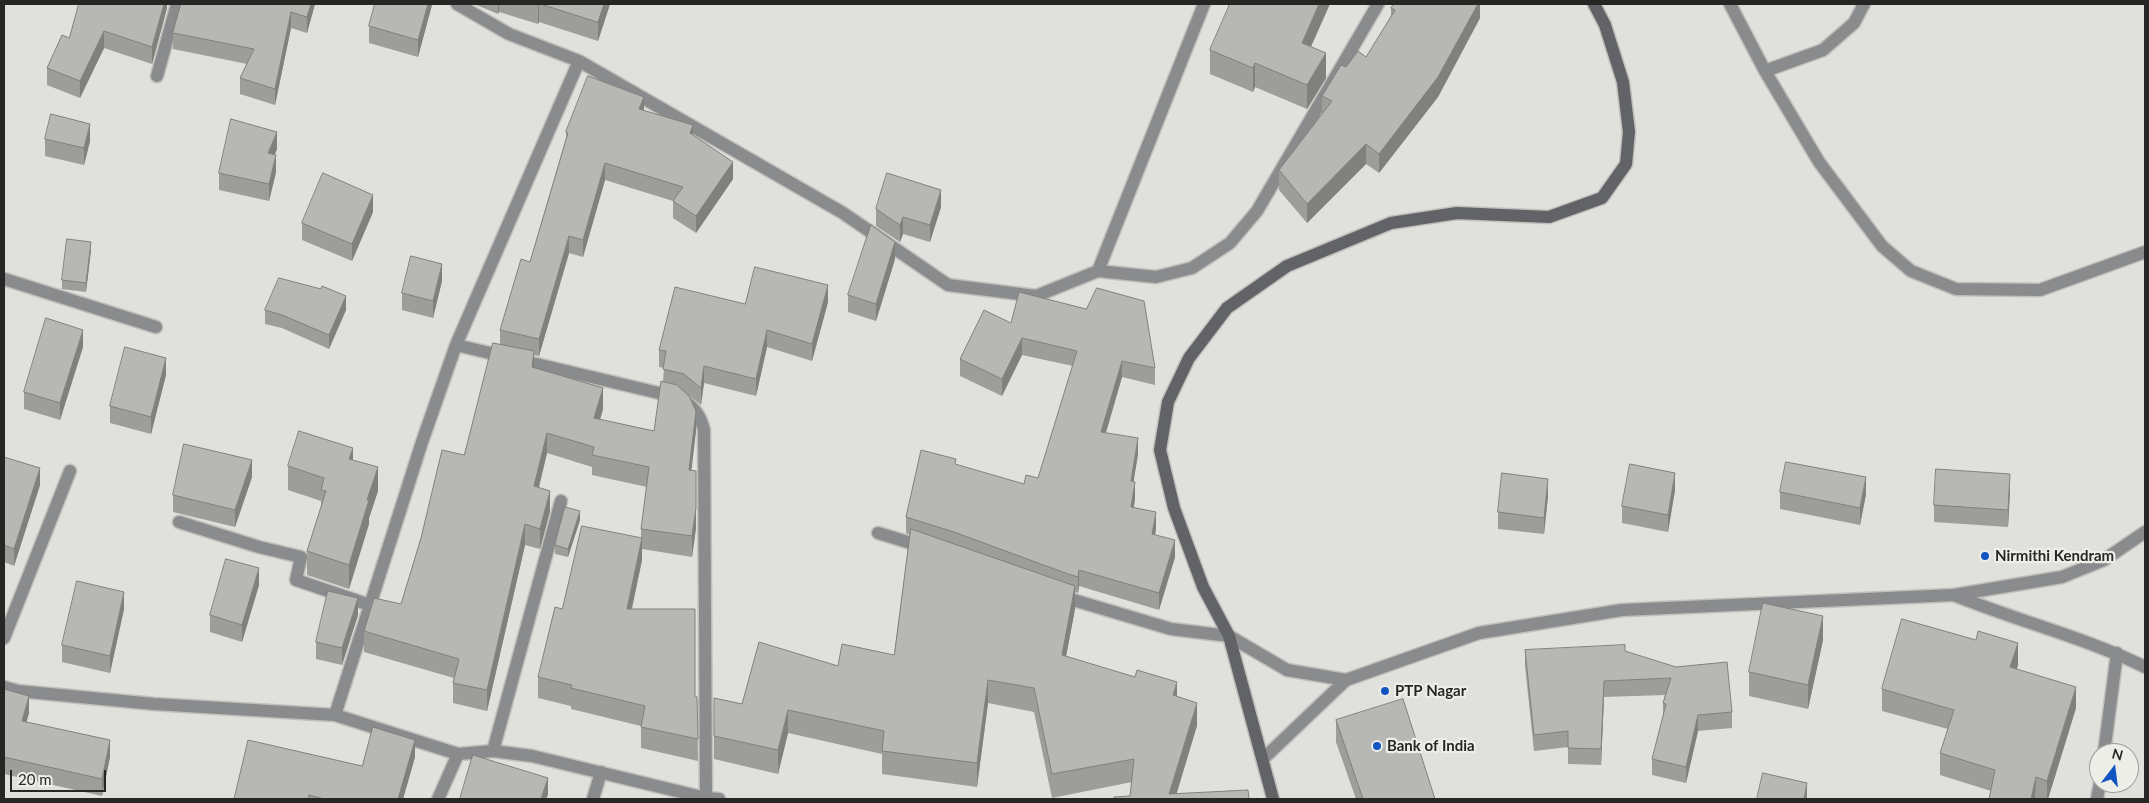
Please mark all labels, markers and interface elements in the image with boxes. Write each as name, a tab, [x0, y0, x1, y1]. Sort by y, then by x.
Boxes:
place label: Nirmithi Kendram	[1995, 547, 2114, 565]
marker: Nirmithi Kendram	[1979, 550, 1991, 562]
place label: PTP Nagar	[1395, 682, 1466, 700]
marker: PTP Nagar	[1379, 685, 1391, 697]
place label: Bank of India	[1387, 737, 1475, 755]
marker: Bank of India	[1371, 740, 1383, 752]
north arrow	[2089, 743, 2139, 793]
text: N	[2110, 744, 2125, 764]
scale bar	[12, 760, 109, 792]
text: 20 m	[18, 770, 52, 788]

